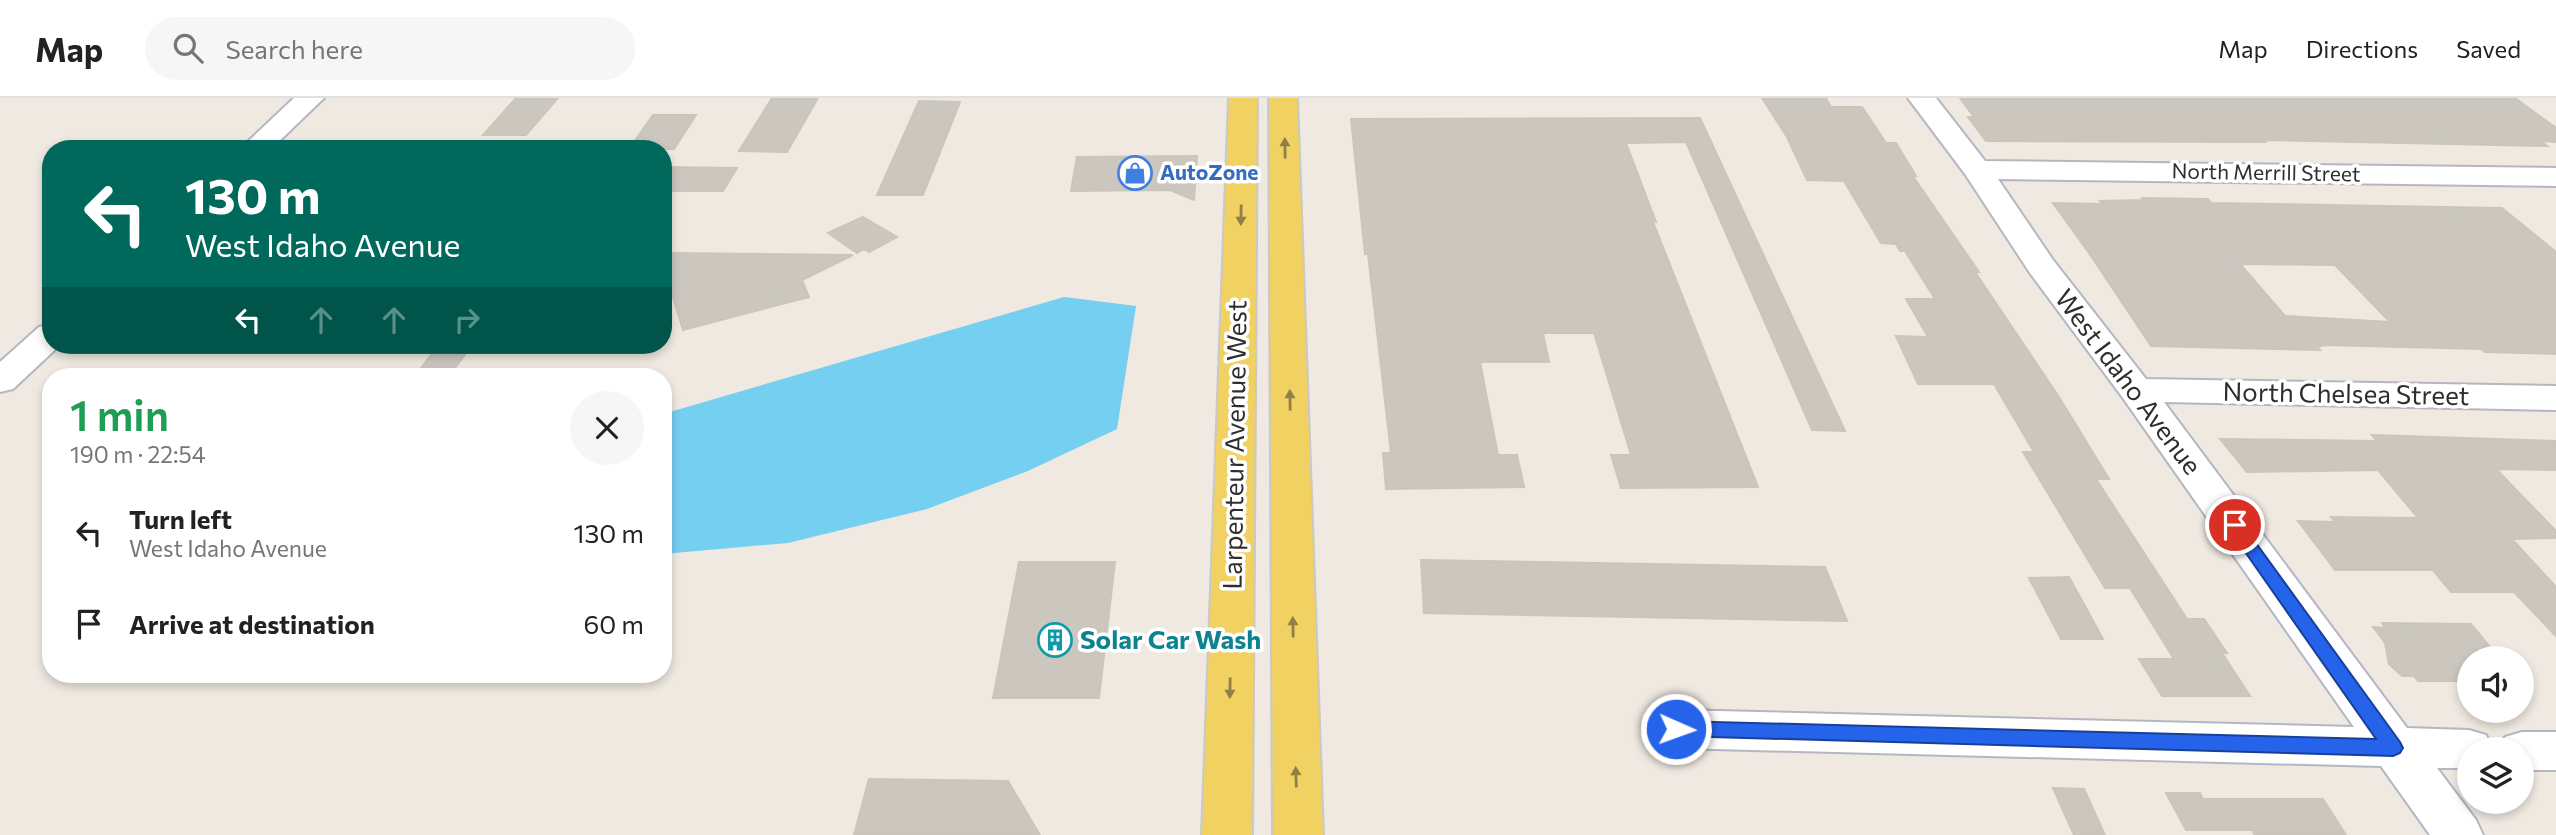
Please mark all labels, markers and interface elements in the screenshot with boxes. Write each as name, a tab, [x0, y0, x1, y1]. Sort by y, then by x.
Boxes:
search box	[145, 17, 635, 80]
text: Map	[35, 28, 103, 69]
icon: search	[169, 29, 207, 67]
text: Search here	[225, 33, 363, 64]
text: Map	[2218, 34, 2268, 63]
text: Directions	[2306, 34, 2418, 63]
text: Saved	[2456, 34, 2521, 63]
one-way arrow	[1279, 136, 1291, 158]
shop icon: AutoZone	[1116, 154, 1154, 192]
street label: North Merrill Street	[2171, 157, 2361, 186]
place label: AutoZone	[1160, 159, 1258, 184]
text: 130 m	[185, 164, 320, 224]
icon: left	[70, 168, 161, 259]
one-way arrow	[1235, 204, 1247, 226]
text: West Idaho Avenue	[185, 224, 460, 264]
street label: West Idaho Avenue	[2049, 282, 2209, 480]
street label: Larpenteur Avenue West	[1215, 300, 1252, 590]
icon: left	[229, 301, 267, 339]
icon: ahead	[302, 301, 340, 339]
icon: ahead	[375, 301, 413, 339]
icon: right	[448, 301, 486, 339]
street label: North Chelsea Street	[2222, 375, 2470, 410]
text: 1 min	[70, 388, 169, 440]
one-way arrow	[1284, 388, 1296, 410]
button: close	[570, 391, 644, 465]
text: 190 m · 22:54	[70, 440, 205, 468]
pin	[2205, 495, 2265, 555]
text: Turn left	[129, 503, 232, 534]
icon: arrive	[2216, 506, 2254, 544]
icon: left	[70, 514, 108, 552]
text: 130 m	[573, 517, 644, 548]
text: West Idaho Avenue	[129, 534, 327, 562]
icon: arrive	[70, 605, 108, 643]
text: Arrive at destination	[129, 608, 375, 639]
text: 60 m	[584, 608, 644, 639]
one-way arrow	[1287, 616, 1299, 638]
building icon: Solar Car Wash	[1036, 621, 1074, 659]
place label: Solar Car Wash	[1080, 623, 1261, 654]
map controls	[2457, 646, 2534, 814]
button: sound	[2457, 646, 2534, 723]
one-way arrow	[1224, 677, 1236, 699]
position arrow	[1639, 692, 1713, 766]
button: layers	[2457, 737, 2534, 814]
one-way arrow	[1291, 766, 1302, 788]

